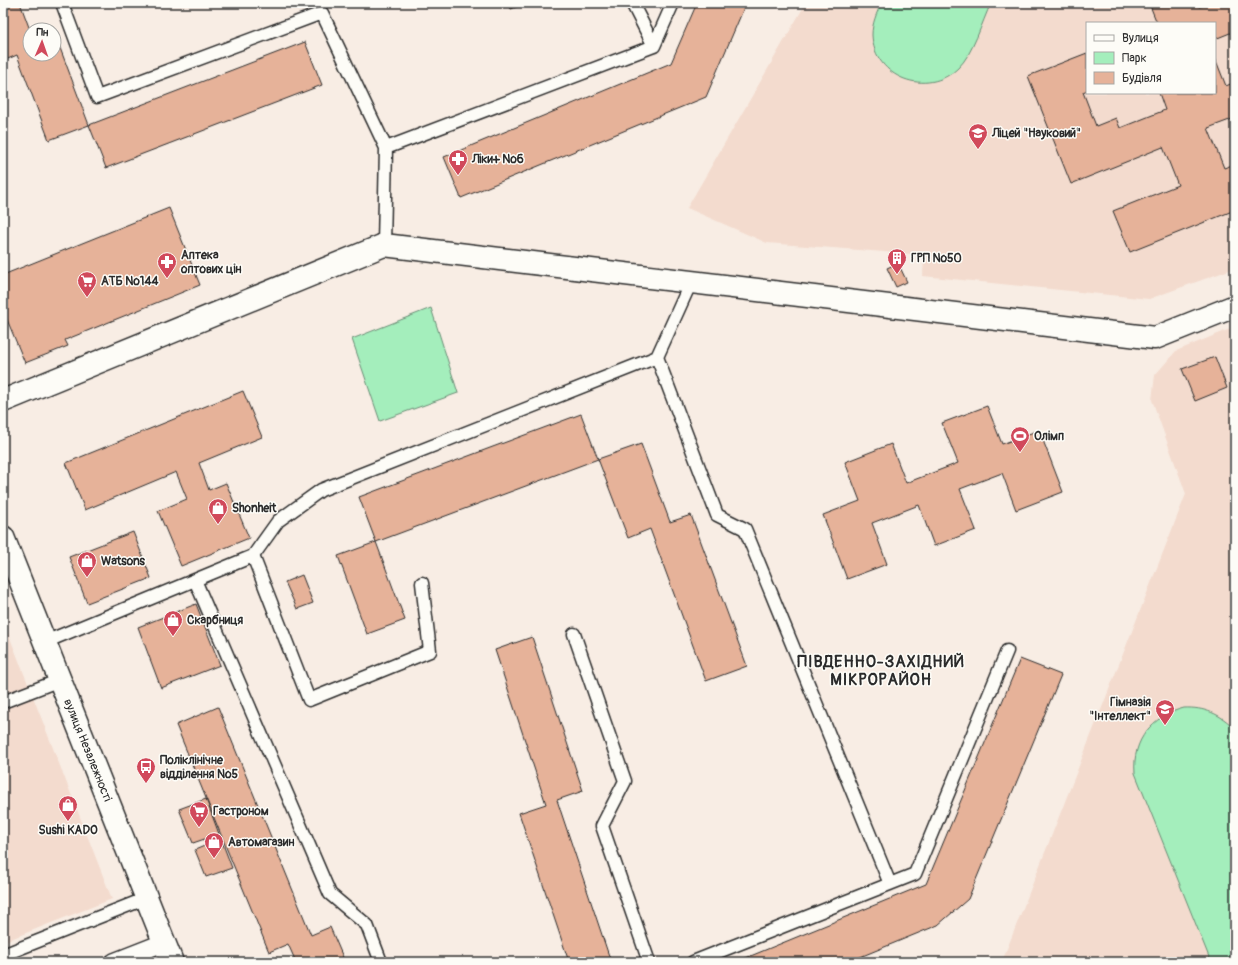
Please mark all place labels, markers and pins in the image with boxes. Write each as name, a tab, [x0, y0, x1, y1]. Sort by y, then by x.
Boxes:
school or university icon: Ліцей "Науковий"	[967, 122, 989, 150]
place label: Ліцей "Науковий"	[991, 126, 1081, 141]
pharmacy icon: Ліки+ №6	[447, 148, 469, 176]
place label: Ліки+ №6	[471, 152, 524, 167]
building icon: ГРП №50	[886, 247, 908, 275]
place label: Аптека оптових цін	[180, 248, 242, 277]
pharmacy icon: Аптека оптових цін	[156, 251, 178, 279]
place label: ГРП №50	[911, 251, 962, 266]
supermarket icon: АТБ №144	[76, 270, 98, 298]
place label: АТБ №144	[101, 274, 158, 289]
sports icon: Олімп	[1009, 425, 1031, 453]
place label: Олімп	[1034, 429, 1064, 444]
shop icon: Shonheit	[207, 497, 229, 525]
place label: Shonheit	[232, 501, 277, 516]
shop icon: Watsons	[76, 550, 98, 578]
place label: Watsons	[101, 554, 146, 569]
shop icon: Скарбниця	[162, 609, 184, 637]
place label: Скарбниця	[187, 613, 244, 628]
place label: Гімназія "Інтеллект"	[1089, 695, 1151, 724]
school or university icon: Гімназія "Інтеллект"	[1154, 698, 1176, 726]
place label: Поліклінічне відділення №5	[160, 753, 239, 782]
bus stop icon: Поліклінічне відділення №5	[135, 756, 157, 784]
shop icon: Sushi KADO	[57, 794, 79, 822]
supermarket icon: Гастроном	[188, 800, 210, 828]
place label: Гастроном	[213, 804, 269, 819]
place label: Sushi KADO	[38, 823, 98, 838]
shop icon: Автомагазин	[203, 831, 225, 859]
place label: Автомагазин	[228, 835, 294, 850]

